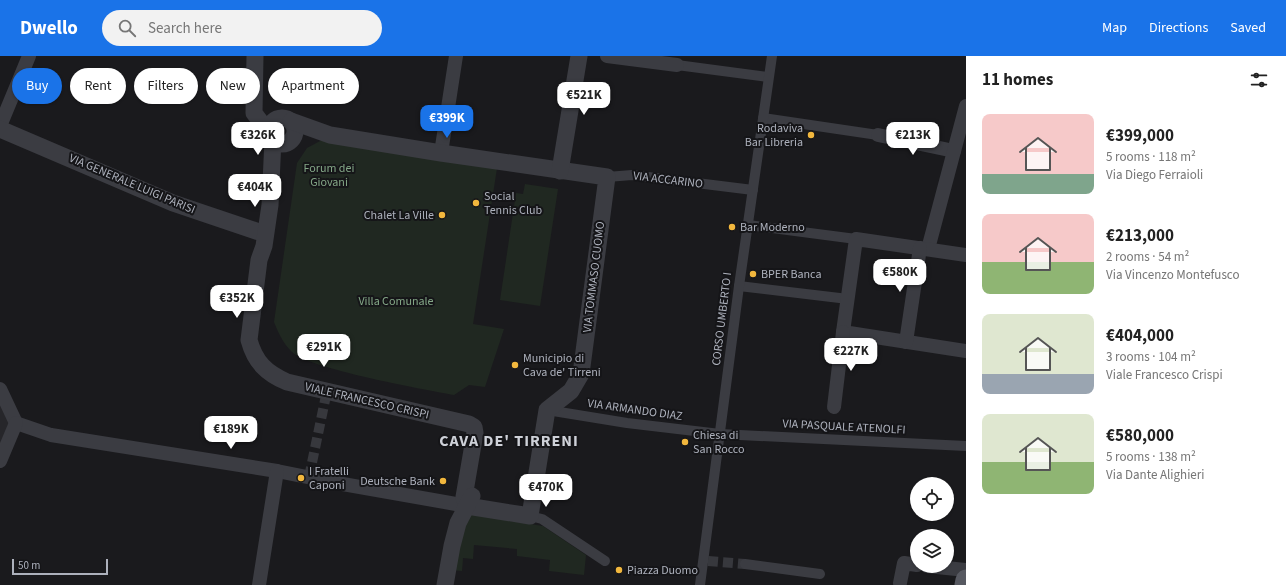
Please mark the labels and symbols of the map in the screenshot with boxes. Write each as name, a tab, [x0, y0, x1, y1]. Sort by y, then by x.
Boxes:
pin: €521K	[556, 82, 612, 116]
pin: €399K	[419, 105, 475, 139]
place label: Rodaviva Bar Libreria	[745, 120, 803, 151]
pin: €326K	[230, 122, 286, 156]
pin: €213K	[885, 122, 941, 156]
marker: Rodaviva Bar Libreria	[806, 130, 816, 140]
street label: VIA GENERALE LUIGI PARISI	[66, 150, 198, 218]
park label: Forum dei Giovani	[304, 160, 354, 191]
street label: VIA ACCARINO	[632, 167, 704, 193]
pin: €404K	[227, 174, 283, 208]
place label: Social Tennis Club	[484, 188, 543, 219]
marker: Social Tennis Club	[471, 198, 481, 208]
place label: Chalet La Ville	[364, 207, 434, 224]
marker: Chalet La Ville	[437, 210, 447, 220]
place label: Bar Moderno	[740, 219, 805, 236]
street label: VIA TOMMASO CUOMO	[579, 220, 609, 334]
marker: Bar Moderno	[727, 222, 737, 232]
pin: €580K	[872, 259, 928, 293]
place label: BPER Banca	[761, 266, 821, 283]
marker: BPER Banca	[748, 269, 758, 279]
street label: CORSO UMBERTO I	[708, 271, 736, 367]
pin: €352K	[209, 285, 265, 319]
park label: Villa Comunale	[358, 293, 434, 310]
pin: €291K	[296, 334, 352, 368]
pin: €227K	[823, 338, 879, 372]
place label: Municipio di Cava de' Tirreni	[523, 350, 601, 381]
marker: Municipio di Cava de' Tirreni	[510, 360, 520, 370]
street label: VIALE FRANCESCO CRISPI	[303, 378, 431, 424]
street label: VIA ARMANDO DIAZ	[586, 395, 684, 425]
street label: VIA PASQUALE ATENOLFI	[782, 415, 906, 439]
pin: €189K	[203, 416, 259, 450]
place label: Chiesa di San Rocco	[693, 427, 745, 458]
district label: CAVA DE' TIRRENI	[439, 430, 579, 452]
marker: Chiesa di San Rocco	[680, 437, 690, 447]
place label: I Fratelli Caponi	[309, 463, 349, 494]
marker: I Fratelli Caponi	[296, 473, 306, 483]
place label: Deutsche Bank	[360, 473, 435, 490]
pin: €470K	[518, 474, 574, 508]
marker: Deutsche Bank	[438, 476, 448, 486]
scale bar	[12, 557, 108, 576]
place label: Piazza Duomo	[627, 562, 698, 579]
marker: Piazza Duomo	[614, 565, 624, 575]

